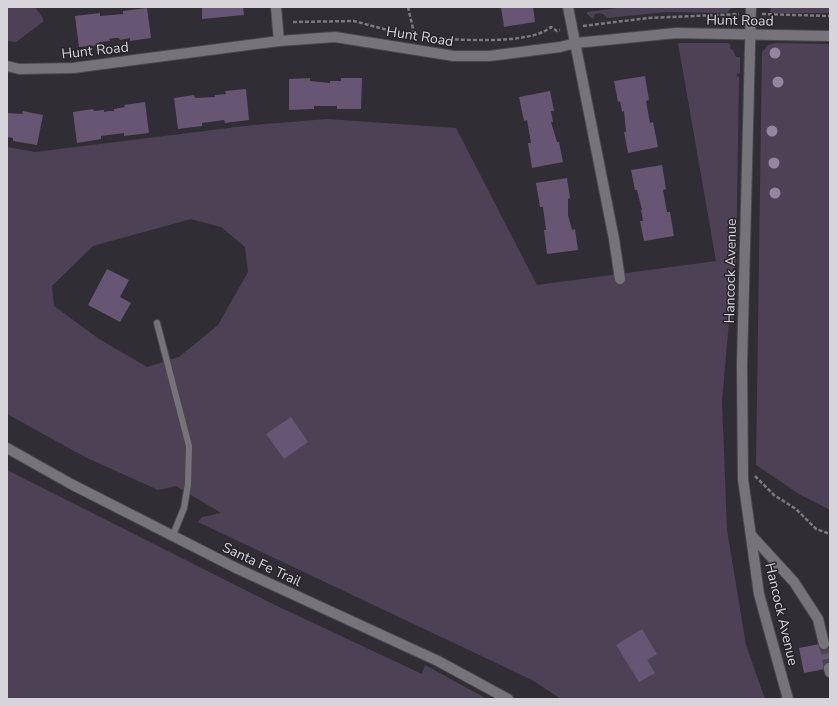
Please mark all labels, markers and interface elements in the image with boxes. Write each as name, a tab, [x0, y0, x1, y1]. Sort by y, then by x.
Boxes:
street label: Hunt Road	[706, 10, 774, 31]
street label: Hunt Road	[385, 22, 455, 51]
street label: Hunt Road	[60, 38, 130, 63]
street label: Hancock Avenue	[720, 218, 741, 324]
street label: Santa Fe Trail	[219, 538, 305, 591]
street label: Hancock Avenue	[760, 561, 803, 667]

